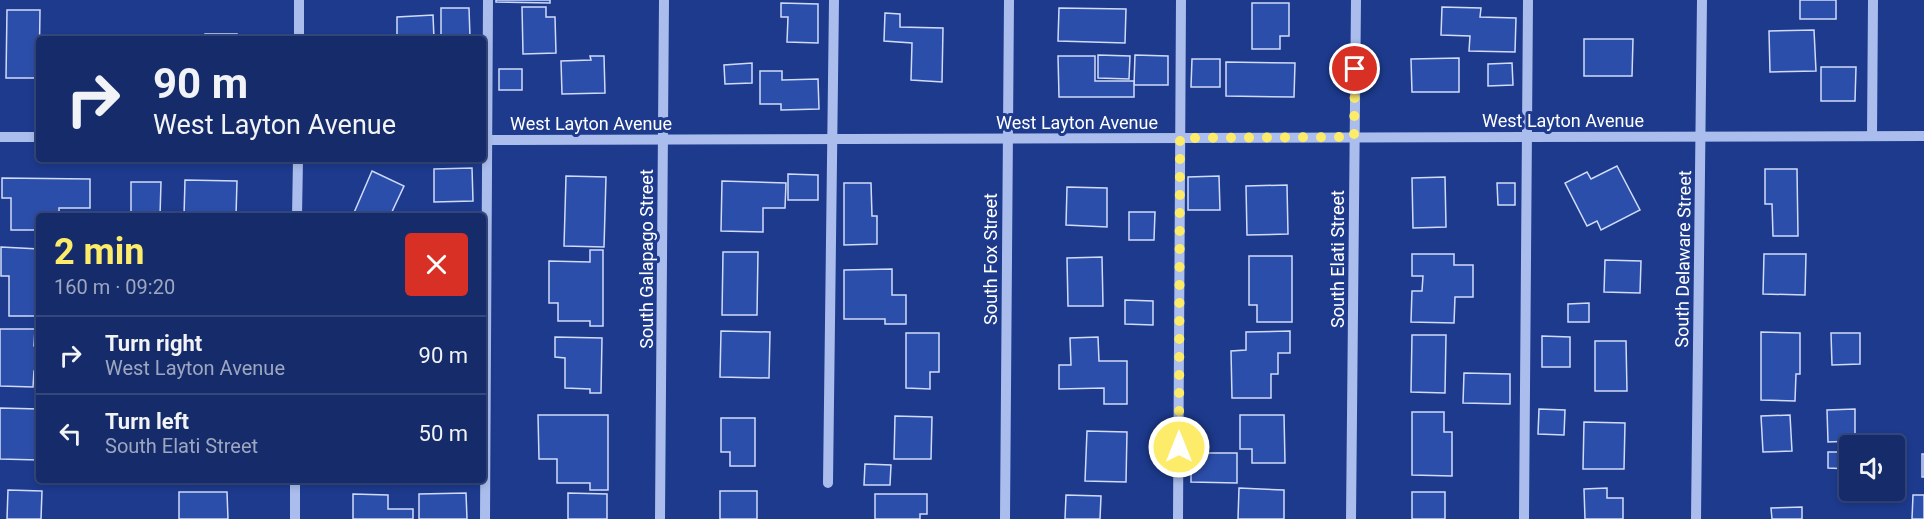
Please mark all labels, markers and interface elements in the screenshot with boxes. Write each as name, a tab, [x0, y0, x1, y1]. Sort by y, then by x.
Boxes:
pin	[1329, 43, 1380, 94]
icon: arrive	[1338, 52, 1371, 85]
text: 90 m	[153, 59, 248, 108]
icon: right	[54, 60, 132, 138]
text: West Layton Avenue	[153, 109, 396, 141]
street label: West Layton Avenue	[1482, 110, 1644, 131]
street label: West Layton Avenue	[996, 112, 1158, 133]
street label: West Layton Avenue	[510, 113, 672, 134]
street label: South Galapago Street	[636, 169, 657, 349]
street label: South Delaware Street	[1671, 170, 1695, 348]
street label: South Elati Street	[1327, 190, 1348, 328]
street label: South Fox Street	[980, 193, 1001, 325]
text: 2 min	[54, 231, 145, 273]
button: close	[405, 233, 468, 296]
text: 160 m · 09:20	[54, 275, 175, 299]
text: Turn right	[105, 331, 202, 356]
icon: right	[54, 339, 87, 372]
text: 90 m	[419, 343, 468, 368]
text: West Layton Avenue	[105, 356, 285, 380]
text: Turn left	[105, 409, 189, 434]
position arrow	[1147, 415, 1211, 479]
icon: left	[54, 417, 87, 450]
text: 50 m	[419, 421, 468, 446]
text: South Elati Street	[105, 434, 258, 458]
map controls	[1839, 435, 1905, 501]
button: sound	[1839, 435, 1905, 501]

